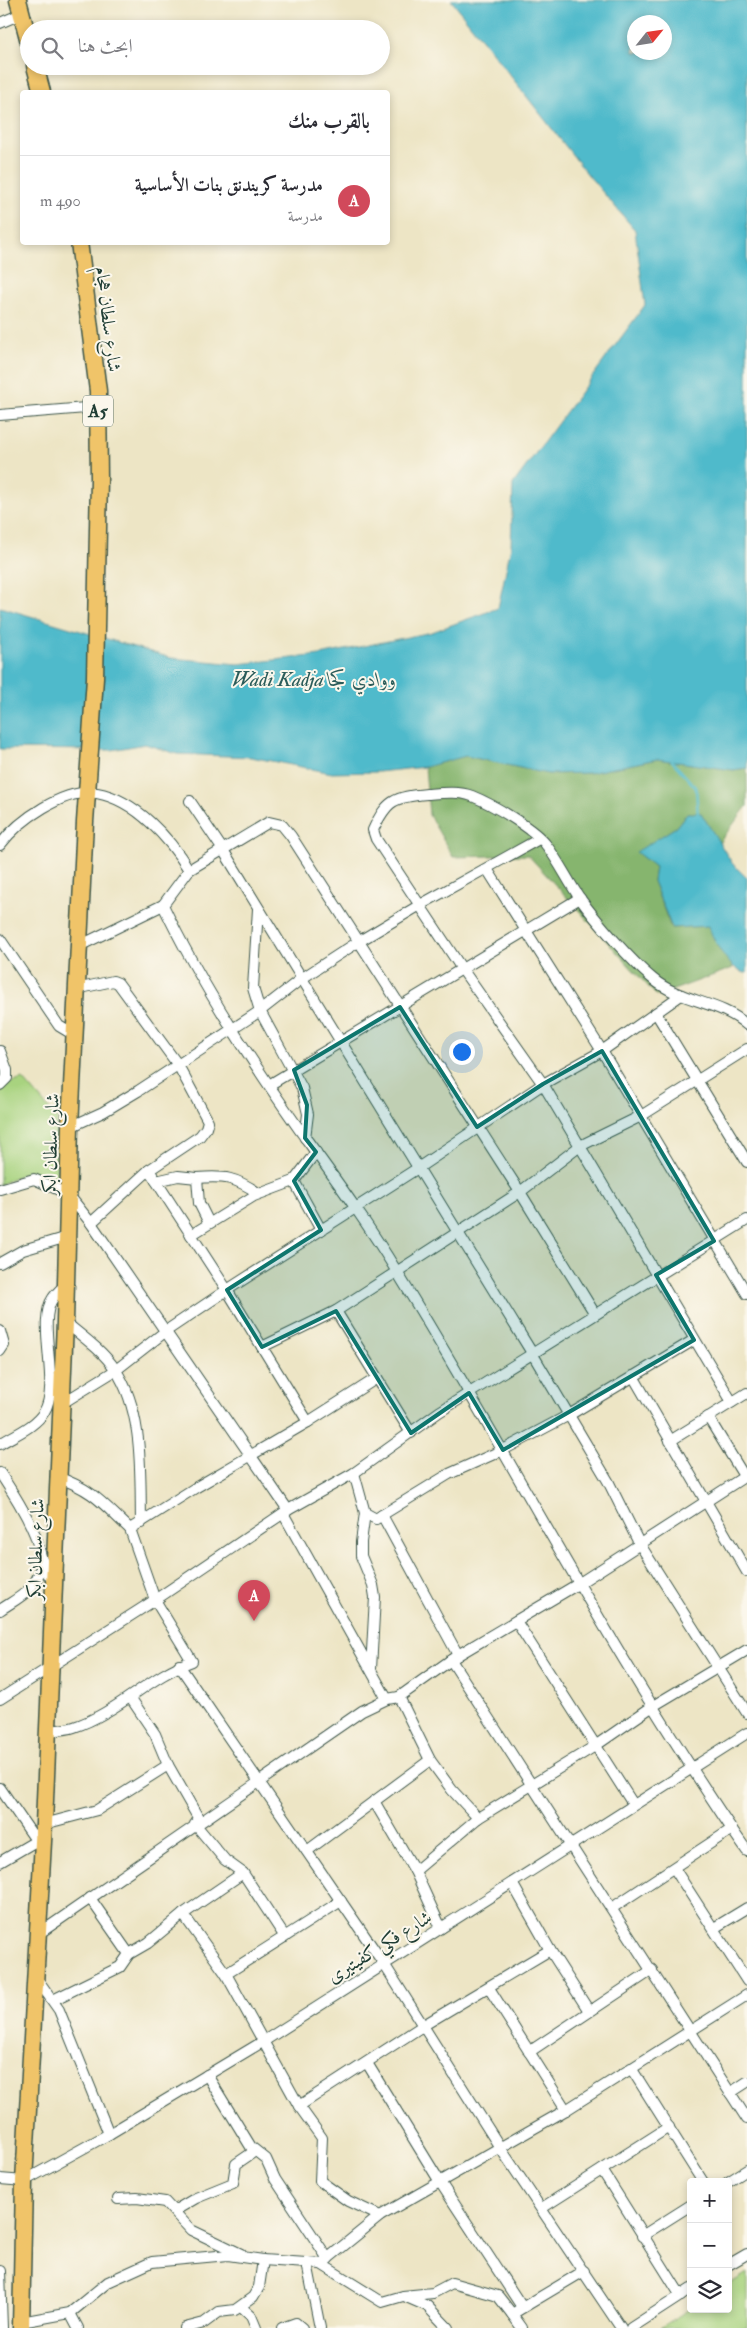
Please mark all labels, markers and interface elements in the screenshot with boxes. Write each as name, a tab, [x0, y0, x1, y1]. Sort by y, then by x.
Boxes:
north arrow	[627, 15, 672, 60]
search box	[20, 20, 390, 75]
icon: search	[38, 34, 66, 62]
text: ابحث هنا	[78, 34, 133, 58]
text: بالقرب منك	[288, 108, 370, 135]
text: مدرسة كريندنق بنات الأساسية	[135, 173, 323, 197]
text: 490 m	[40, 191, 81, 211]
text: A	[349, 191, 359, 211]
text: مدرسة	[288, 206, 323, 226]
street label: شارع سلطان هجام	[86, 265, 126, 374]
road number: A5	[83, 396, 113, 426]
water label: Wadi Kadja ووادي كجا	[232, 667, 396, 695]
your location	[449, 1039, 475, 1065]
street label: شارع سلطان ابكر	[37, 1093, 68, 1197]
street label: شارع سلطان ابكر	[22, 1498, 53, 1602]
pin: A	[238, 1580, 270, 1621]
street label: شارع فكي كفيتيرى	[323, 1905, 439, 1993]
map controls	[687, 2178, 732, 2313]
button: +	[687, 2178, 732, 2223]
button: −	[687, 2223, 732, 2268]
button: layers	[687, 2268, 732, 2313]

